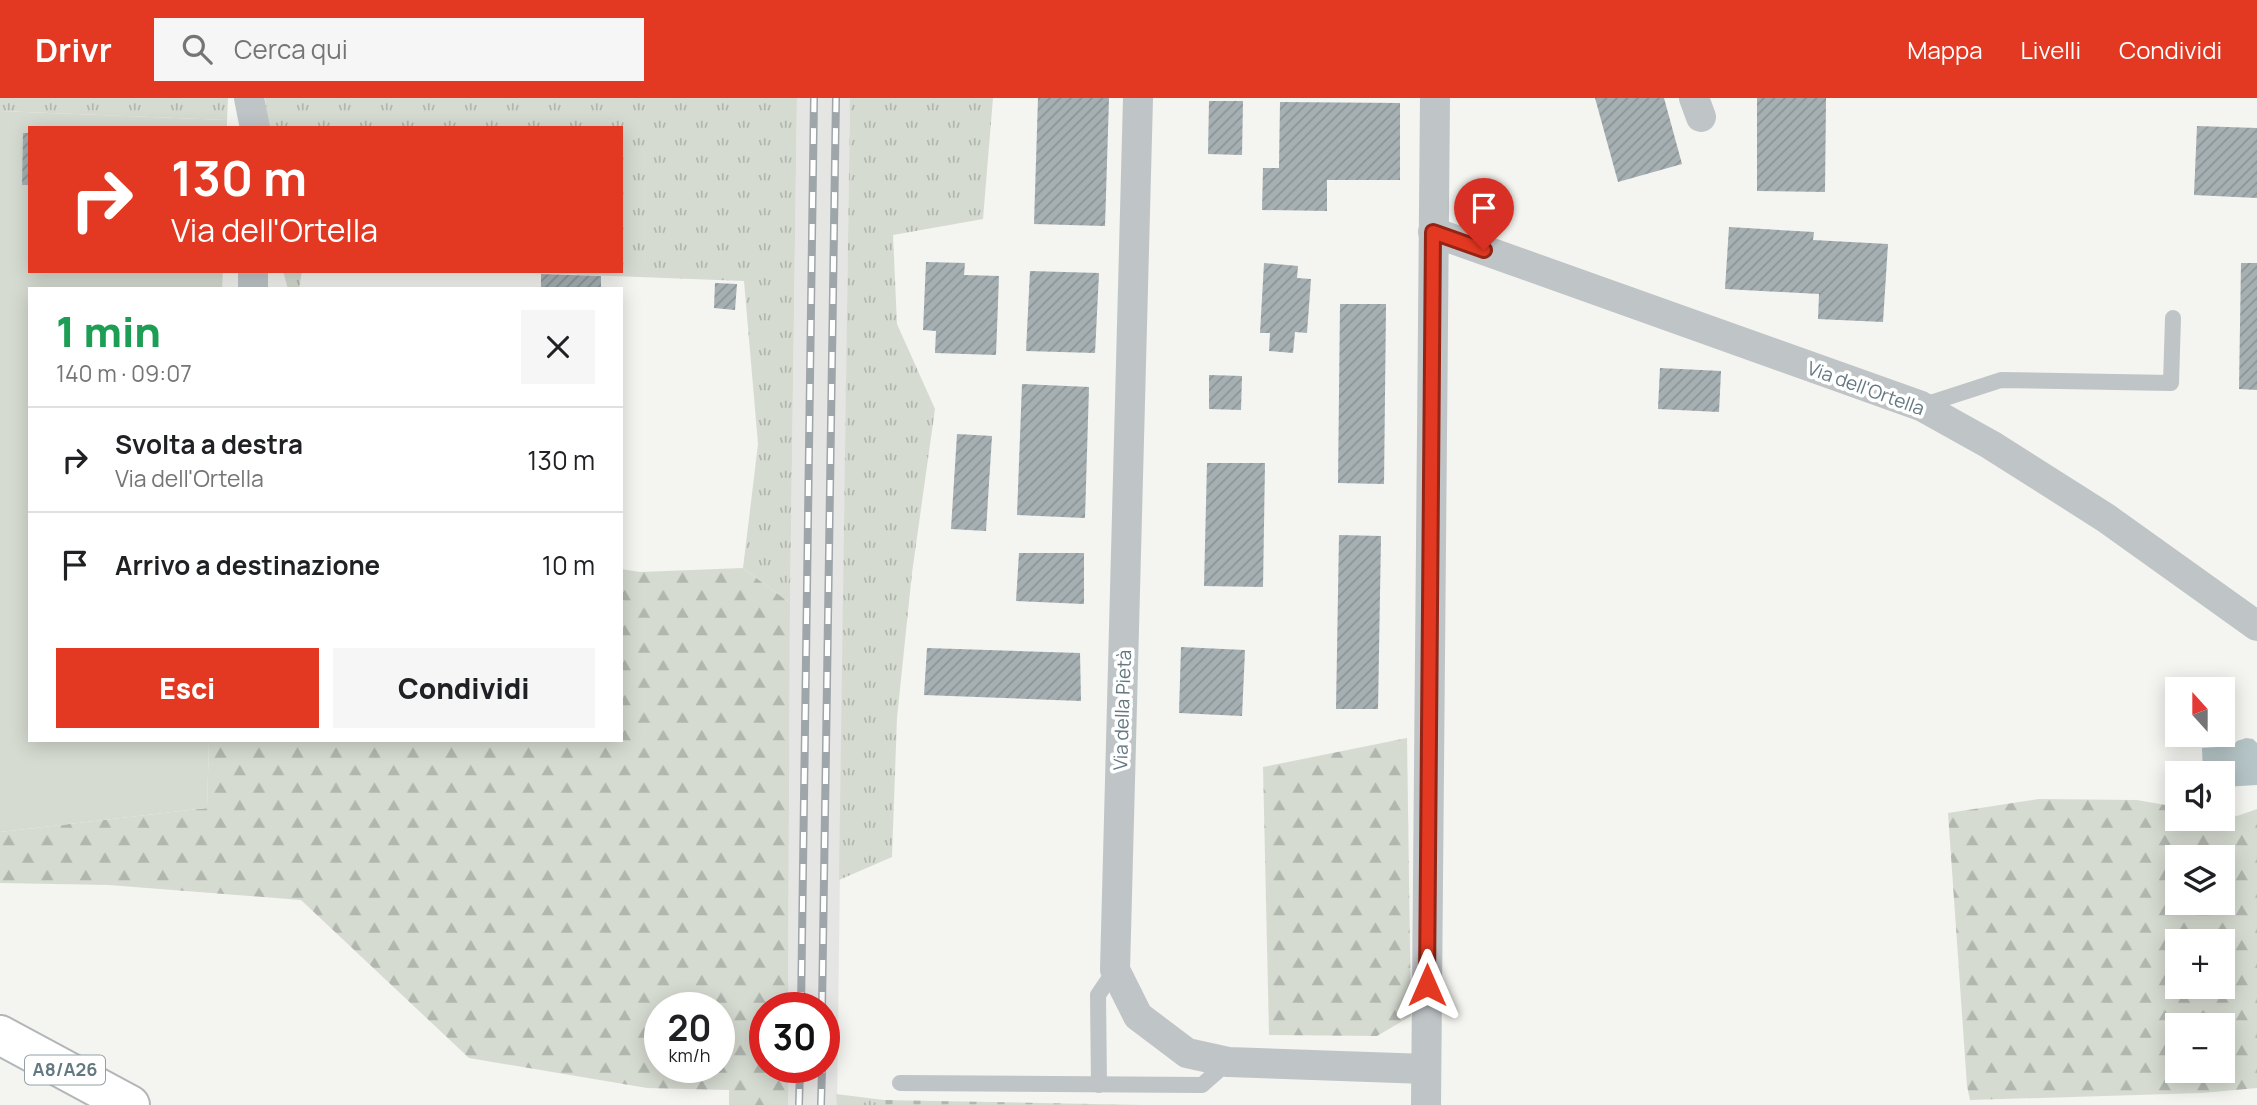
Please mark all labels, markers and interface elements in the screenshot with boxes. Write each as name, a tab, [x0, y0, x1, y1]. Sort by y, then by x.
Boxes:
search box	[154, 18, 644, 81]
text: Drivr	[35, 27, 112, 72]
icon: search	[178, 30, 216, 68]
text: Cerca qui	[234, 31, 348, 67]
text: Mappa	[1907, 33, 1983, 66]
text: Livelli	[2021, 33, 2081, 66]
text: Condividi	[2119, 33, 2222, 66]
text: 130 m	[171, 144, 307, 211]
icon: right	[56, 154, 147, 245]
pin	[1454, 178, 1514, 250]
icon: arrive	[1465, 189, 1503, 227]
text: Via dell'Ortella	[171, 208, 378, 252]
text: 1 min	[56, 302, 161, 360]
button: close	[521, 310, 595, 384]
street label: Via dell'Ortella	[1804, 355, 1928, 421]
text: 140 m · 09:07	[56, 357, 192, 389]
text: Svolta a destra	[115, 426, 303, 462]
icon: right	[56, 441, 94, 479]
text: 130 m	[527, 442, 595, 478]
text: Via dell'Ortella	[115, 462, 264, 494]
icon: arrive	[56, 546, 94, 584]
text: Arrivo a destinazione	[115, 547, 380, 583]
text: 10 m	[542, 547, 595, 583]
button: Esci	[56, 648, 319, 728]
button: Condividi	[333, 648, 595, 728]
street label: Via della Pietà	[1107, 649, 1137, 771]
north arrow	[2165, 677, 2235, 747]
map controls	[2165, 677, 2235, 1083]
button: sound	[2165, 761, 2235, 831]
button: layers	[2165, 845, 2235, 915]
button: +	[2165, 929, 2235, 999]
position arrow	[1390, 948, 1464, 1022]
speed limit sign: 30	[749, 992, 840, 1083]
text: 20	[668, 1004, 711, 1052]
button: −	[2165, 1013, 2235, 1083]
text: km/h	[669, 1043, 710, 1067]
road number: A8/A26	[25, 1056, 105, 1085]

